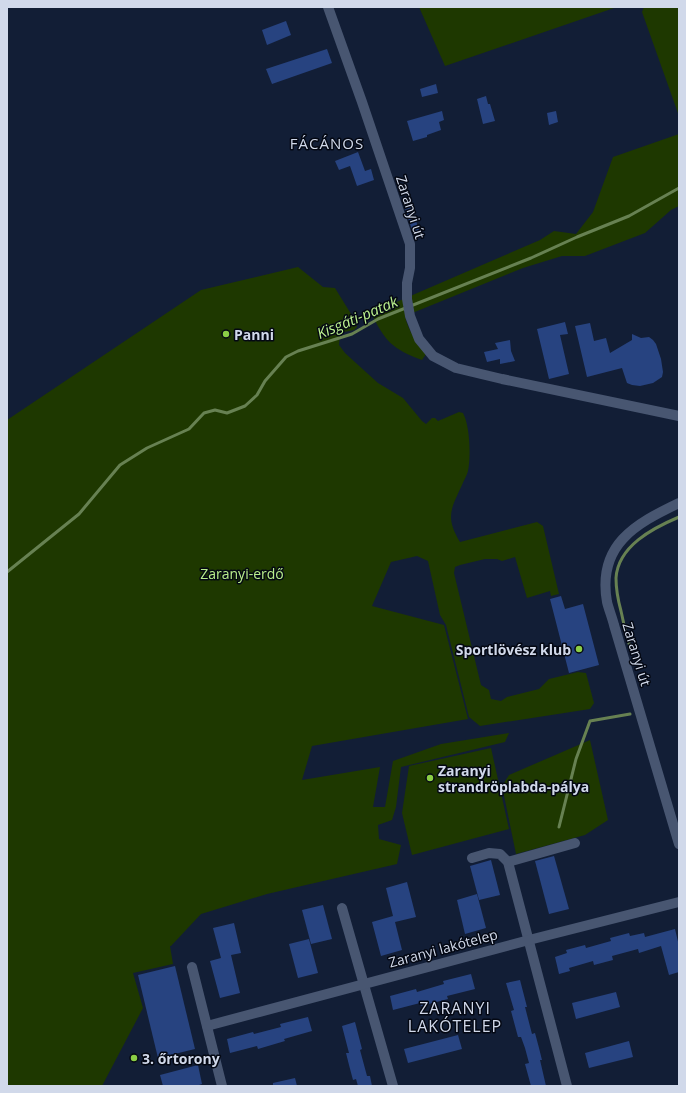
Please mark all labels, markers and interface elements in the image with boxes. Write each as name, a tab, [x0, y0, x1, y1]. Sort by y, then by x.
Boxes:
district label: FÁCÁNOS	[290, 133, 364, 153]
street label: Zaranyi út	[392, 173, 430, 241]
water label: Kisgáti-patak	[313, 291, 401, 343]
place label: Panni	[234, 325, 274, 344]
marker: Panni	[221, 329, 231, 339]
park label: Zaranyi-erdő	[200, 564, 284, 583]
street label: Zaranyi út	[618, 620, 656, 688]
place label: Sportlövész klub	[456, 640, 571, 659]
marker: Sportlövész klub	[574, 644, 584, 654]
place label: Zaranyi strandröplabda-pálya	[438, 761, 589, 796]
marker: Zaranyi strandröplabda-pálya	[425, 773, 435, 783]
street label: Zaranyi lakótelep	[386, 924, 500, 972]
district label: ZARANYI LAKÓTELEP	[408, 997, 502, 1037]
place label: 3. őrtorony	[142, 1049, 220, 1068]
marker: 3. őrtorony	[129, 1053, 139, 1063]

